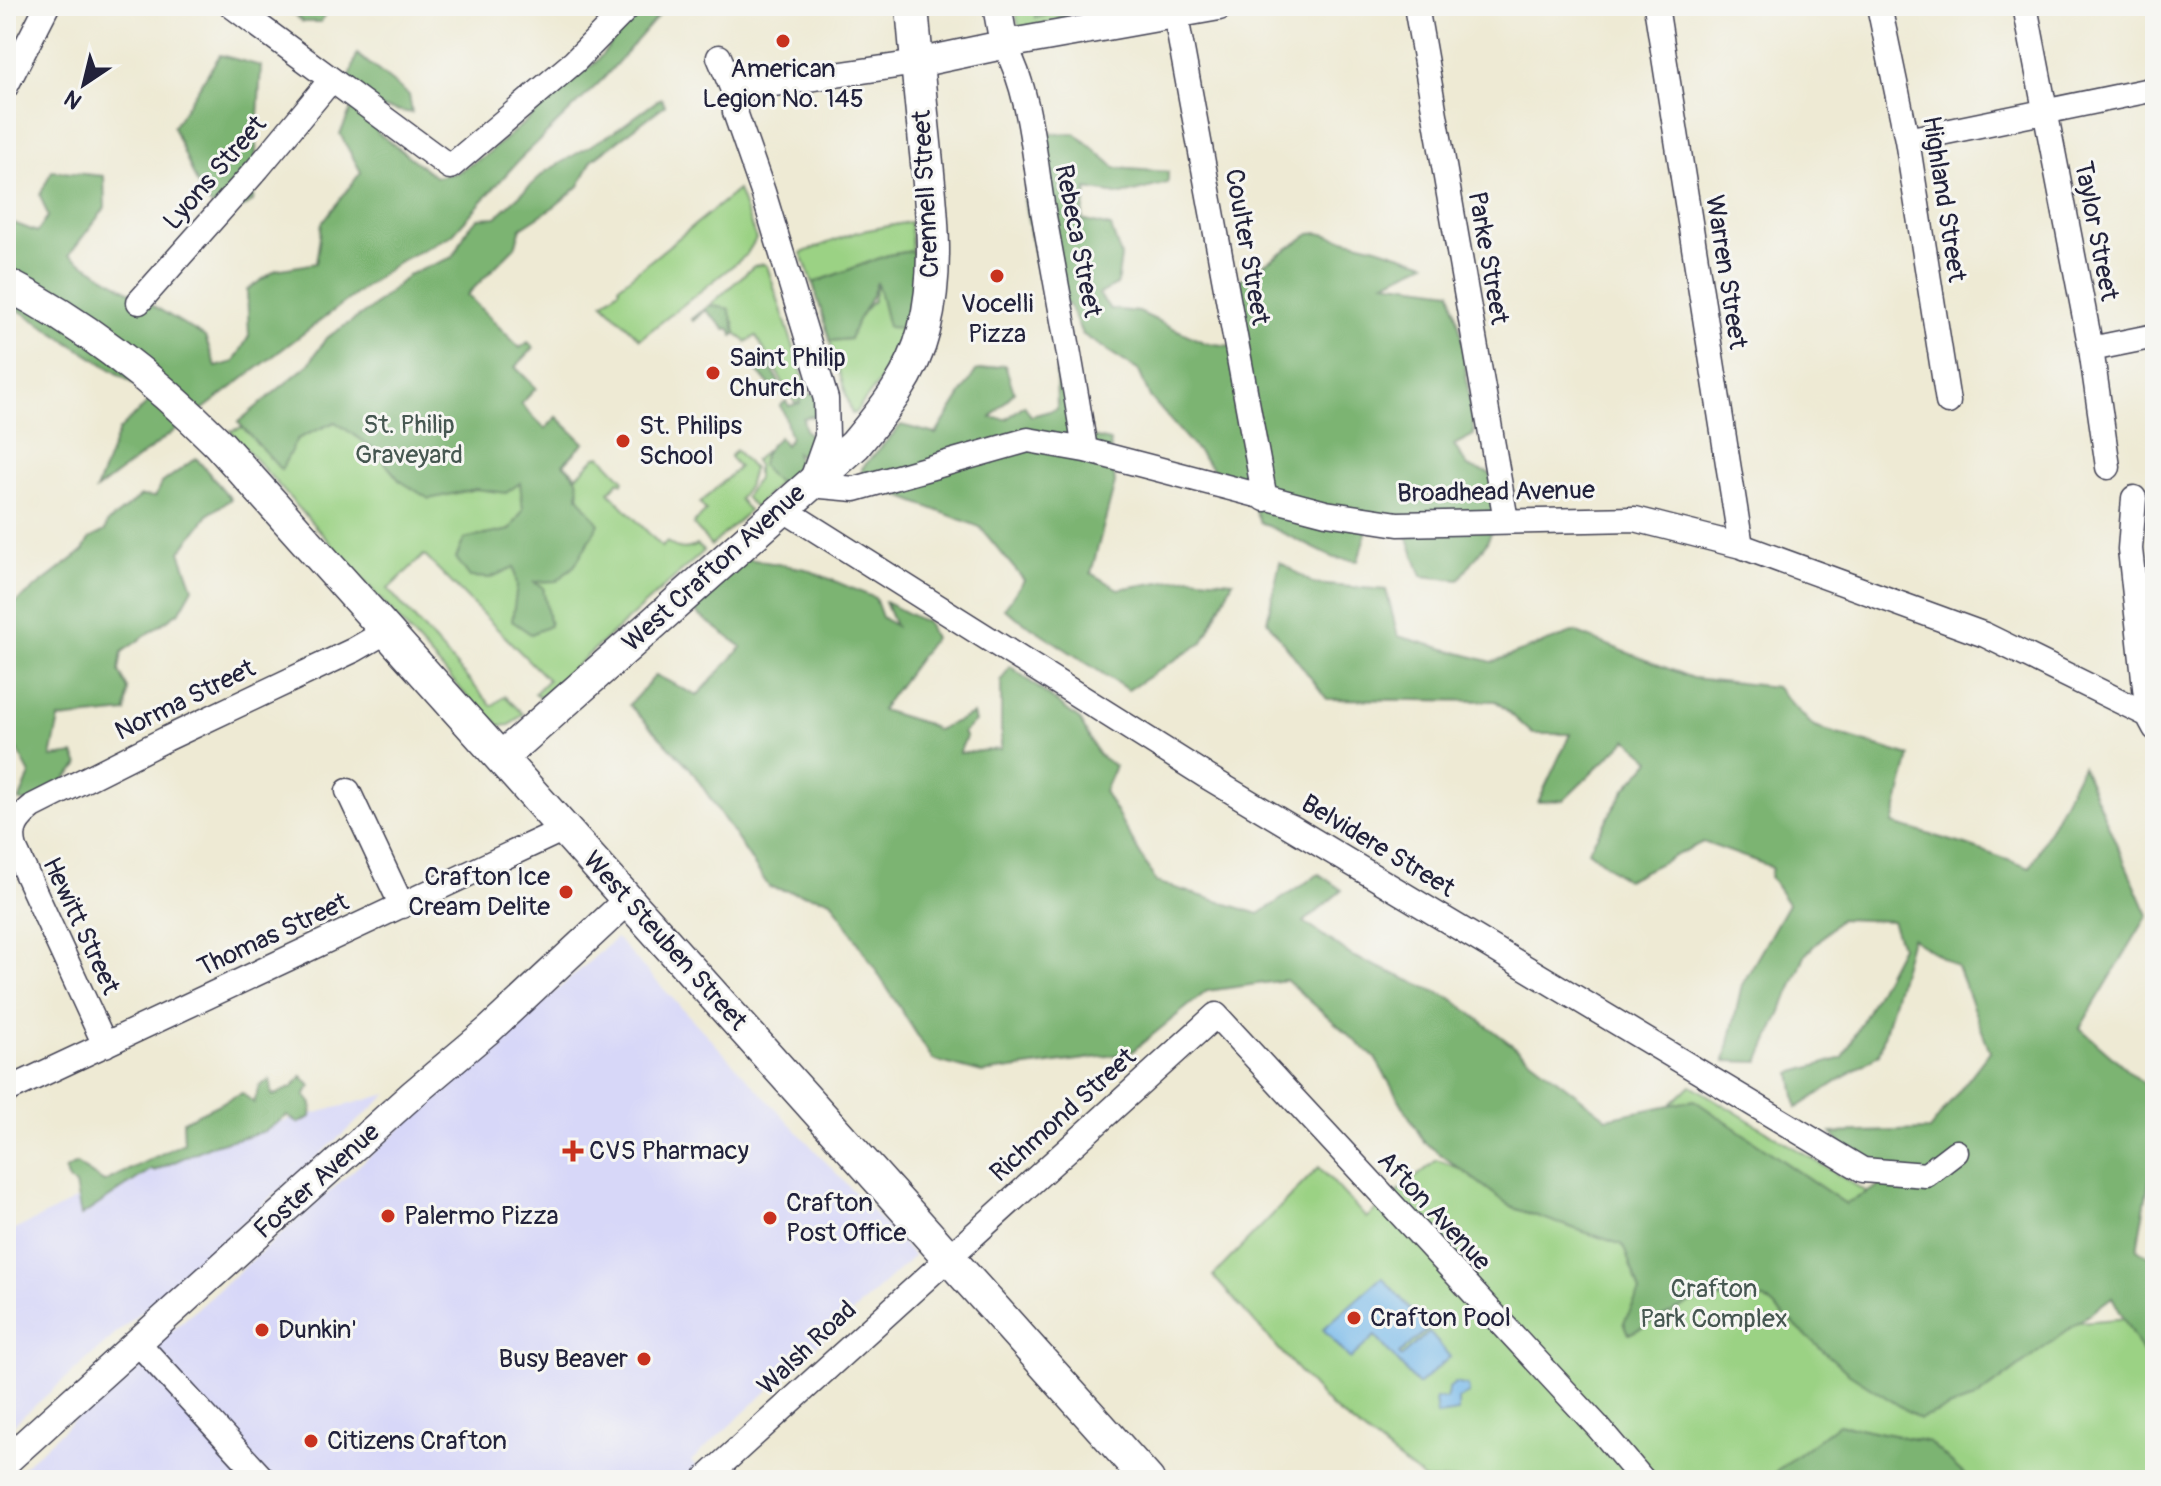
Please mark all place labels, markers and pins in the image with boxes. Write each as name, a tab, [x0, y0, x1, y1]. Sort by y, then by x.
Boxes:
marker: American Legion No. 145	[774, 32, 792, 50]
place label: American Legion No. 145	[702, 53, 864, 115]
marker: Vocelli Pizza	[988, 267, 1006, 285]
place label: Vocelli Pizza	[961, 288, 1033, 350]
place label: Saint Philip Church	[729, 342, 846, 404]
marker: Saint Philip Church	[704, 364, 722, 382]
place label: St. Philips School	[639, 410, 742, 472]
marker: St. Philips School	[614, 432, 632, 450]
place label: Crafton Ice Cream Delite	[408, 861, 550, 923]
marker: Crafton Ice Cream Delite	[557, 883, 575, 901]
place label: CVS Pharmacy	[589, 1135, 749, 1167]
marker: CVS Pharmacy	[564, 1142, 582, 1160]
place label: Crafton Post Office	[786, 1187, 906, 1249]
place label: Palermo Pizza	[404, 1200, 559, 1232]
marker: Palermo Pizza	[379, 1207, 397, 1225]
marker: Crafton Post Office	[761, 1209, 779, 1227]
place label: Crafton Pool	[1370, 1302, 1511, 1334]
marker: Crafton Pool	[1345, 1309, 1363, 1327]
place label: Dunkin'	[278, 1314, 357, 1346]
marker: Dunkin'	[253, 1321, 271, 1339]
place label: Busy Beaver	[498, 1343, 629, 1375]
marker: Busy Beaver	[635, 1350, 653, 1368]
place label: Citizens Crafton	[327, 1425, 507, 1457]
marker: Citizens Crafton	[302, 1432, 320, 1450]

